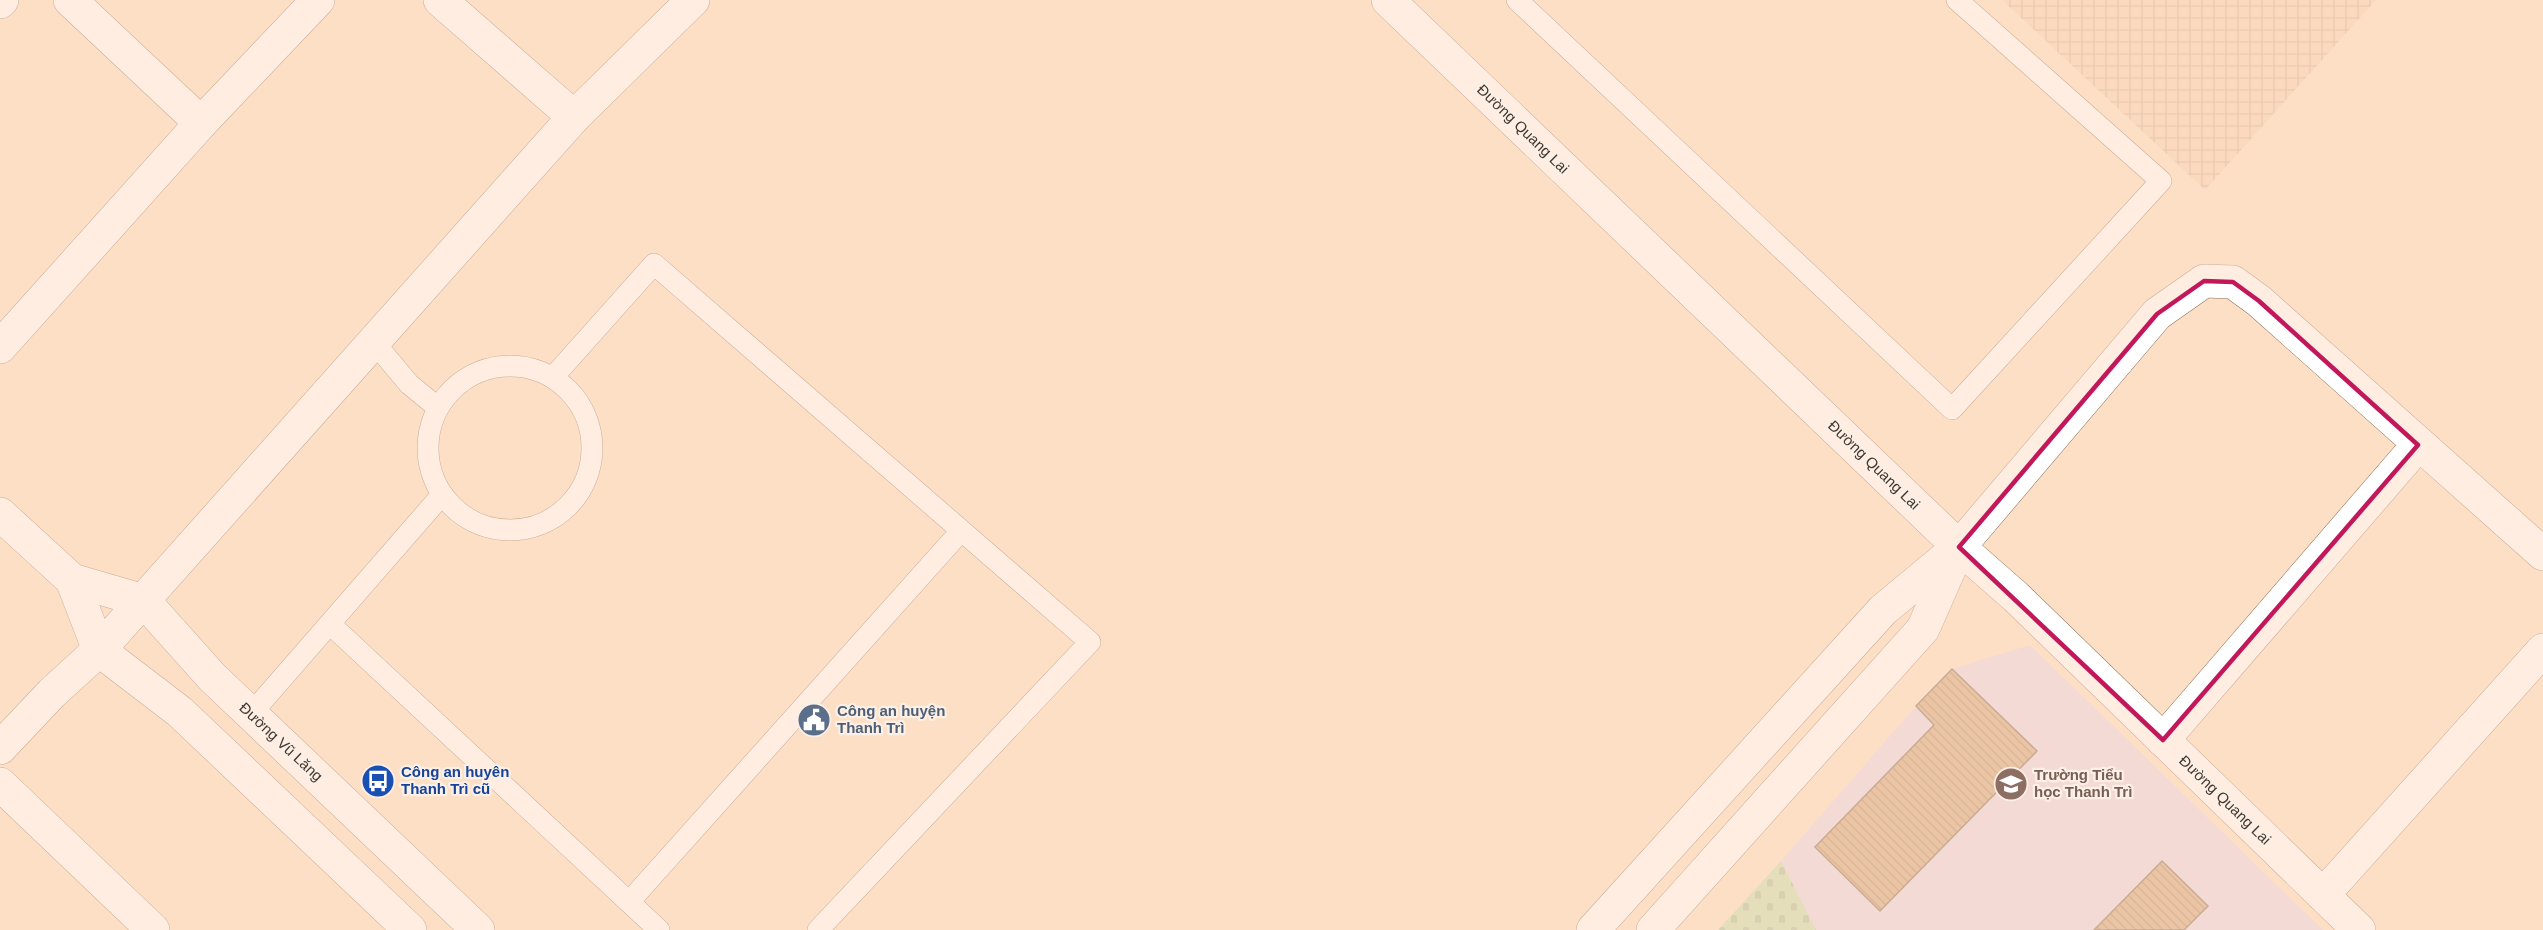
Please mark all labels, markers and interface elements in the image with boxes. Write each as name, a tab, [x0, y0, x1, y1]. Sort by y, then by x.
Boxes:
street label: Đường Quang Lai	[1474, 81, 1573, 177]
street label: Đường Quang Lai	[1825, 417, 1924, 513]
street label: Đường Vũ Lăng	[236, 699, 326, 784]
public building icon: Công an huyện Thanh Trì	[796, 702, 832, 738]
place label: Công an huyện Thanh Trì	[837, 702, 945, 736]
street label: Đường Quang Lai	[2176, 752, 2275, 848]
bus stop icon: Công an huyên Thanh Trì cũ	[360, 763, 396, 799]
place label: Công an huyên Thanh Trì cũ	[401, 763, 509, 797]
school or university icon: Trường Tiểu học Thanh Trì	[1993, 766, 2029, 802]
place label: Trường Tiểu học Thanh Trì	[2034, 766, 2132, 800]

